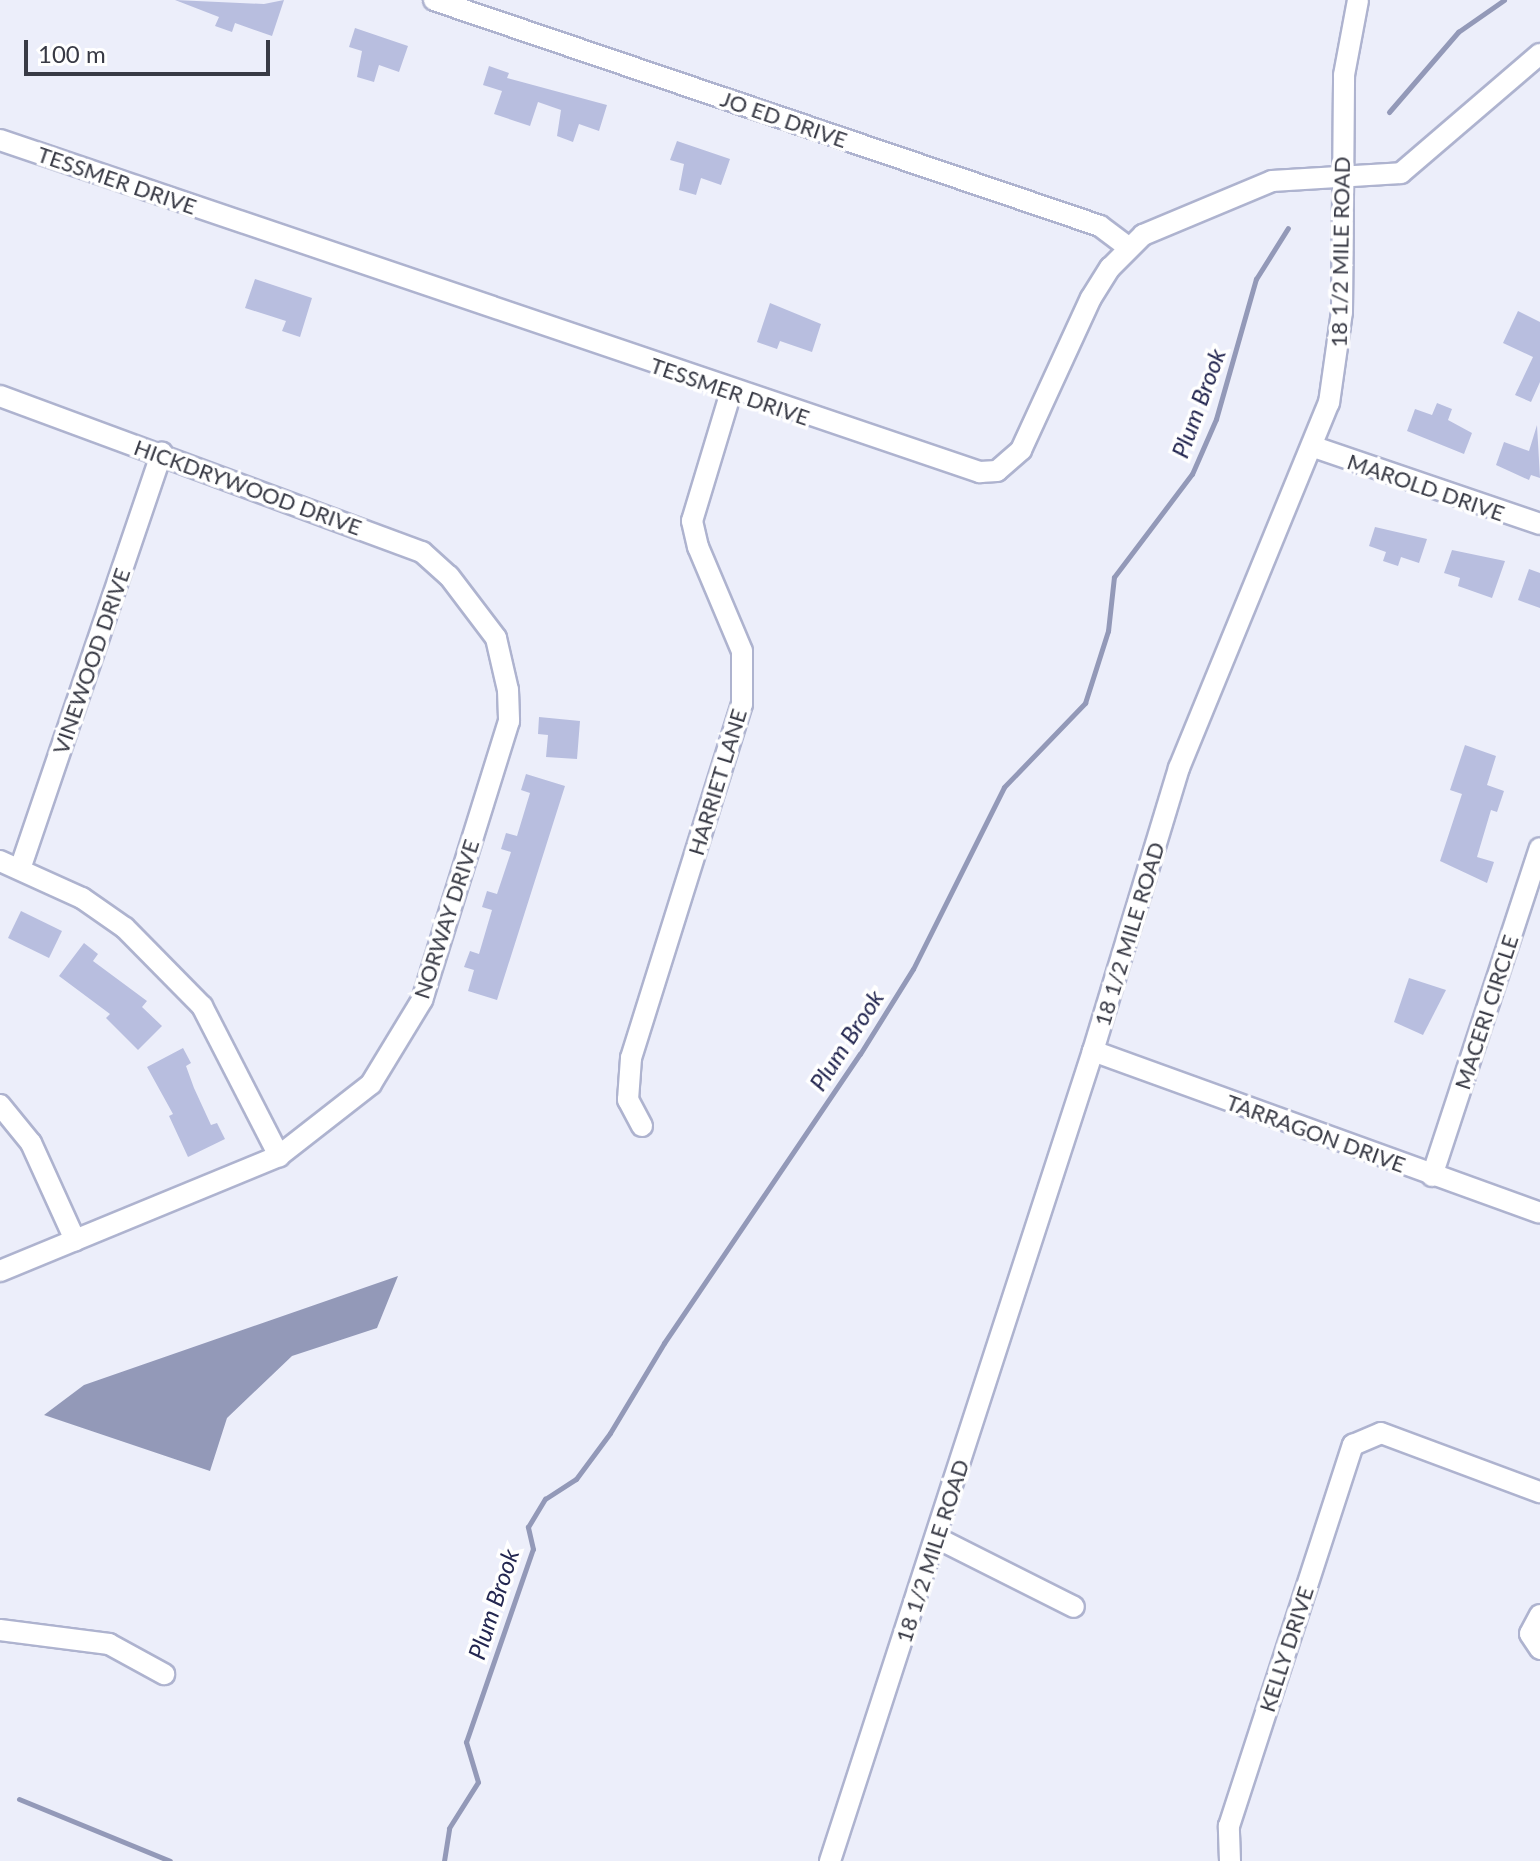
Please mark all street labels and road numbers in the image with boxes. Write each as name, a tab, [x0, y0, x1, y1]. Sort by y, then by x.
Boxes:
street label: JO ED DRIVE	[717, 85, 851, 153]
street label: TESSMER DRIVE	[34, 140, 200, 220]
street label: 18 1/2 MILE ROAD	[1325, 156, 1355, 348]
street label: TESSMER DRIVE	[647, 351, 813, 431]
street label: HICKDRYWOOD DRIVE	[131, 434, 365, 540]
street label: MAROLD DRIVE	[1344, 448, 1508, 526]
street label: VINEWOOD DRIVE	[47, 565, 135, 757]
street label: HARRIET LANE	[682, 705, 752, 859]
street label: NORWAY DRIVE	[408, 836, 484, 1002]
street label: 18 1/2 MILE ROAD	[1088, 839, 1170, 1029]
street label: MACERI CIRCLE	[1449, 931, 1523, 1093]
street label: TARRAGON DRIVE	[1223, 1088, 1409, 1178]
street label: 18 1/2 MILE ROAD	[890, 1456, 974, 1646]
street label: KELLY DRIVE	[1253, 1582, 1319, 1716]

